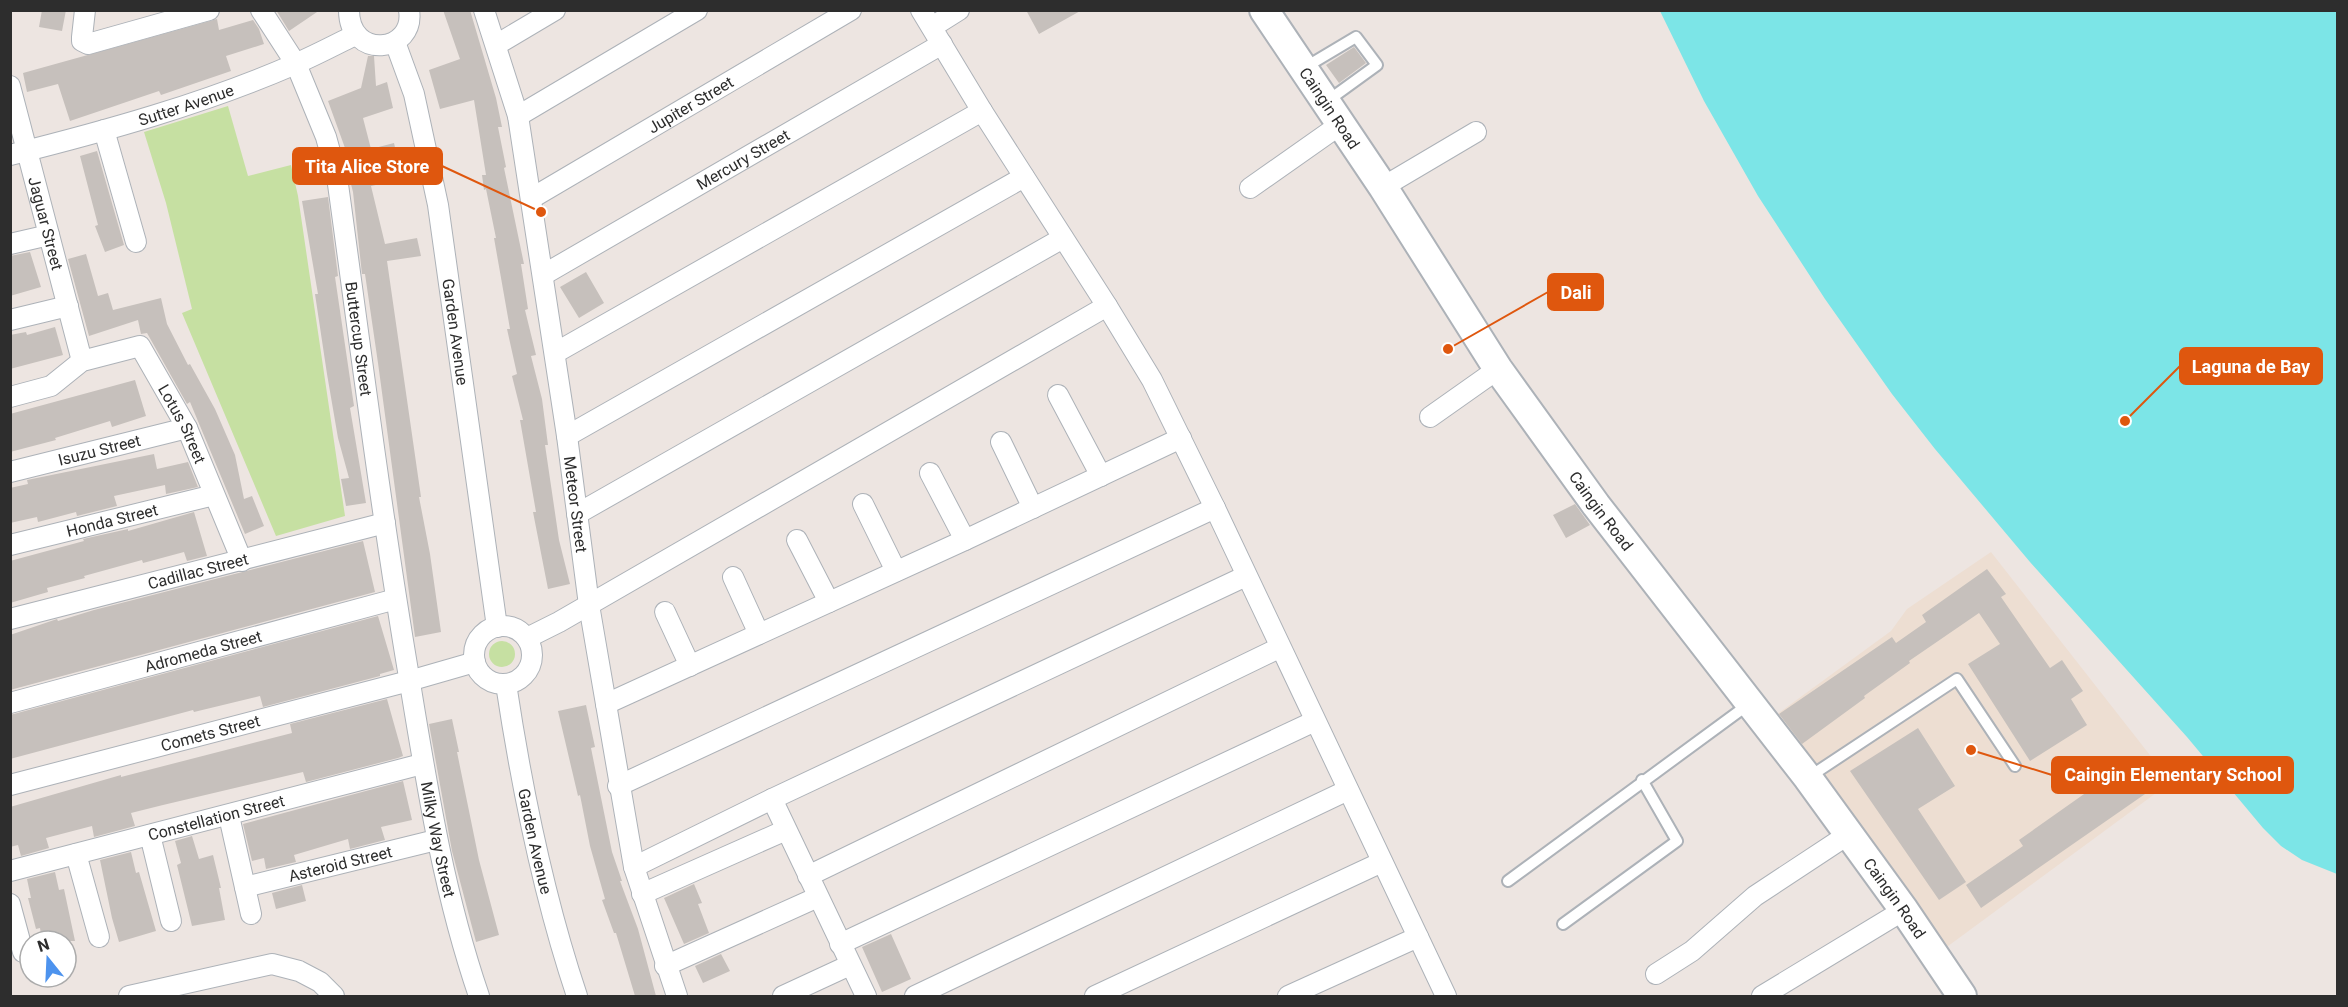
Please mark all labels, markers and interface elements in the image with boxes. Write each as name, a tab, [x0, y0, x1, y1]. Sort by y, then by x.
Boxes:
street label: Caingin Road	[1296, 64, 1364, 152]
street label: Jupiter Street	[644, 72, 737, 137]
street label: Sutter Avenue	[136, 80, 236, 129]
street label: Mercury Street	[693, 125, 793, 194]
callout: Tita Alice Store	[293, 148, 442, 184]
text: Tita Alice Store	[305, 156, 430, 177]
street label: Jaguar Street	[25, 175, 67, 272]
callout: Dali	[1548, 274, 1603, 310]
street label: Garden Avenue	[439, 277, 473, 386]
street label: Buttercup Street	[342, 280, 376, 397]
text: Dali	[1561, 282, 1591, 303]
callout: Laguna de Bay	[2180, 348, 2322, 384]
text: Laguna de Bay	[2192, 356, 2311, 377]
street label: Lotus Street	[154, 381, 210, 466]
street label: Isuzu Street	[56, 430, 143, 469]
street label: Meteor Street	[560, 455, 592, 554]
street label: Caingin Road	[1565, 468, 1637, 554]
street label: Honda Street	[64, 500, 160, 540]
street label: Cadillac Street	[146, 549, 250, 593]
street label: Adromeda Street	[143, 626, 264, 676]
street label: Comets Street	[159, 711, 262, 755]
callout: Caingin Elementary School	[2052, 757, 2293, 793]
text: Caingin Elementary School	[2064, 764, 2282, 785]
street label: Milky Way Street	[417, 780, 460, 899]
street label: Garden Avenue	[514, 787, 556, 896]
street label: Constellation Street	[146, 791, 286, 844]
street label: Asteroid Street	[286, 842, 394, 885]
street label: Caingin Road	[1860, 854, 1930, 942]
north arrow	[18, 929, 78, 989]
text: N	[35, 934, 52, 956]

